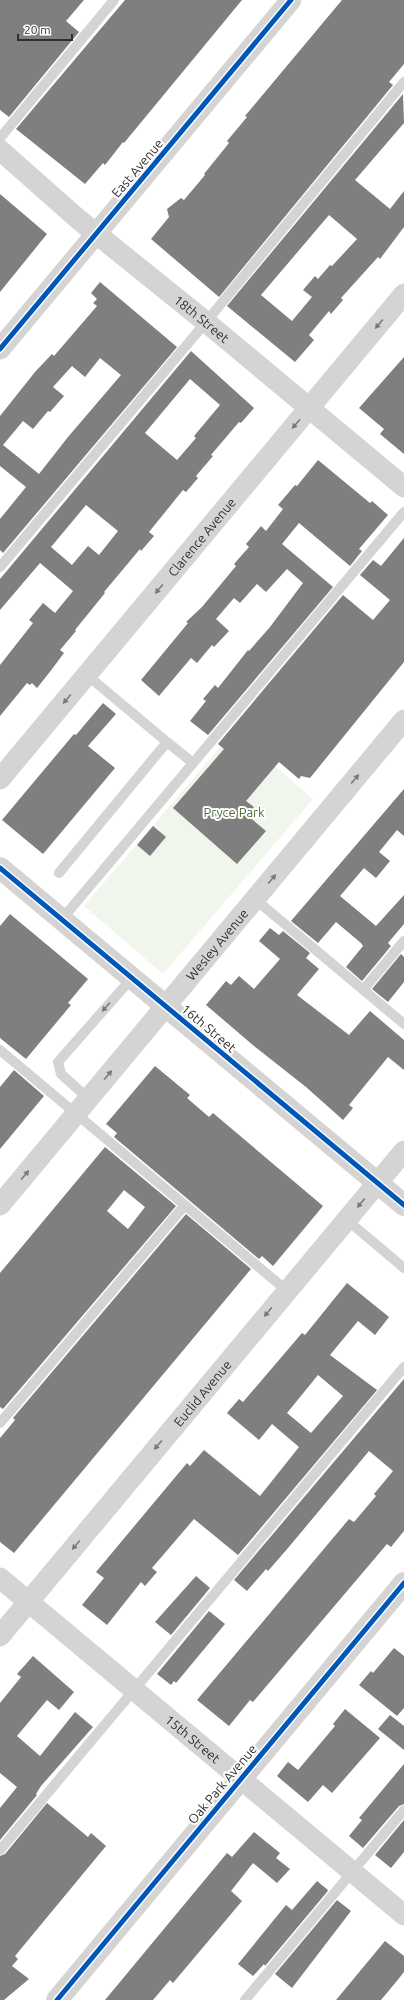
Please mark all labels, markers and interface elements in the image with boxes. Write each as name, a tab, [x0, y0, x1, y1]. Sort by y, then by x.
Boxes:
scale bar	[18, 16, 72, 42]
text: 20 m	[24, 23, 51, 36]
street label: East Avenue	[109, 136, 165, 200]
street label: 18th Street	[171, 292, 232, 345]
one-way arrow	[375, 319, 384, 330]
one-way arrow	[291, 419, 300, 429]
street label: Clarence Avenue	[165, 495, 238, 579]
one-way arrow	[154, 583, 163, 594]
one-way arrow	[62, 694, 71, 705]
one-way arrow	[351, 773, 360, 784]
park label: Pryce Park	[203, 805, 265, 819]
one-way arrow	[268, 873, 277, 884]
street label: Wesley Avenue	[183, 906, 251, 983]
street label: 16th Street	[179, 1001, 239, 1055]
one-way arrow	[102, 1002, 111, 1012]
one-way arrow	[104, 1070, 113, 1081]
one-way arrow	[20, 1170, 29, 1180]
one-way arrow	[357, 1197, 366, 1208]
one-way arrow	[264, 1307, 273, 1318]
street label: Euclid Avenue	[171, 1357, 234, 1429]
one-way arrow	[154, 1440, 163, 1450]
one-way arrow	[71, 1540, 80, 1550]
street label: 15th Street	[163, 1712, 223, 1765]
street label: Oak Park Avenue	[185, 1742, 259, 1826]

